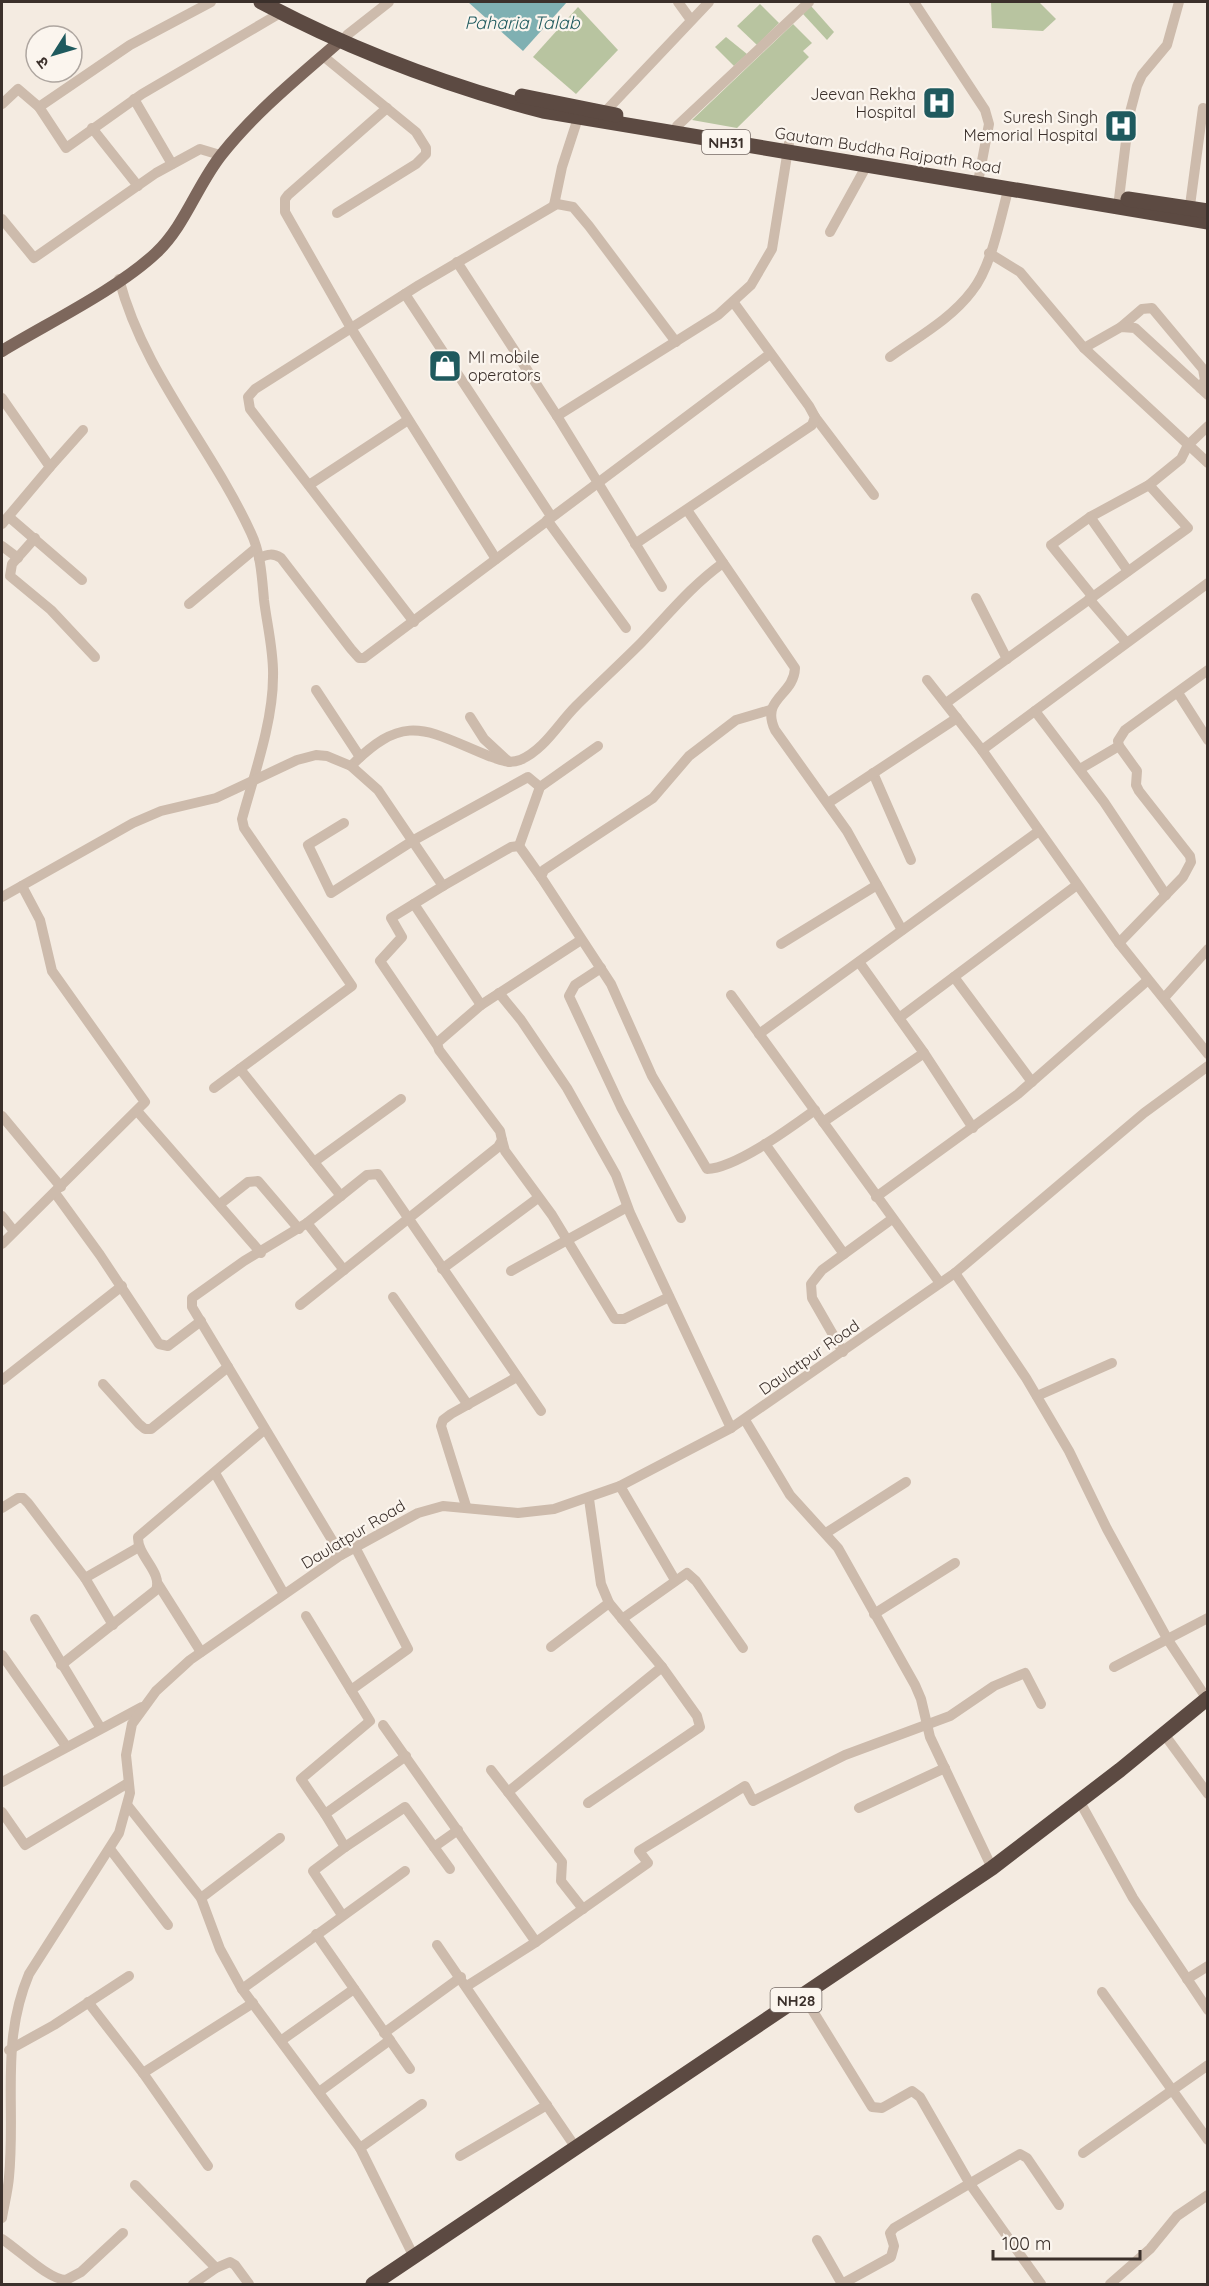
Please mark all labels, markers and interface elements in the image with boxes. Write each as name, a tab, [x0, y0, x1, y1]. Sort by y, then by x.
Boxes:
water label: Paharia Talab	[464, 11, 581, 34]
north arrow	[24, 24, 84, 84]
text: उ	[31, 53, 53, 73]
place label: Jeevan Rekha Hospital	[810, 84, 916, 122]
hospital icon: Jeevan Rekha Hospital	[921, 85, 957, 121]
place label: Suresh Singh Memorial Hospital	[964, 107, 1098, 145]
hospital icon: Suresh Singh Memorial Hospital	[1103, 108, 1139, 144]
street label: Gautam Buddha Rajpath Road	[773, 122, 1003, 178]
road number: NH31	[702, 130, 750, 154]
place label: MI mobile operators	[468, 347, 541, 385]
shop icon: MI mobile operators	[427, 348, 463, 384]
street label: Daulatpur Road	[755, 1315, 863, 1399]
street label: Daulatpur Road	[297, 1495, 409, 1573]
road number: NH28	[770, 1988, 822, 2012]
scale bar	[993, 2223, 1140, 2261]
text: 100 m	[1002, 2232, 1051, 2255]

